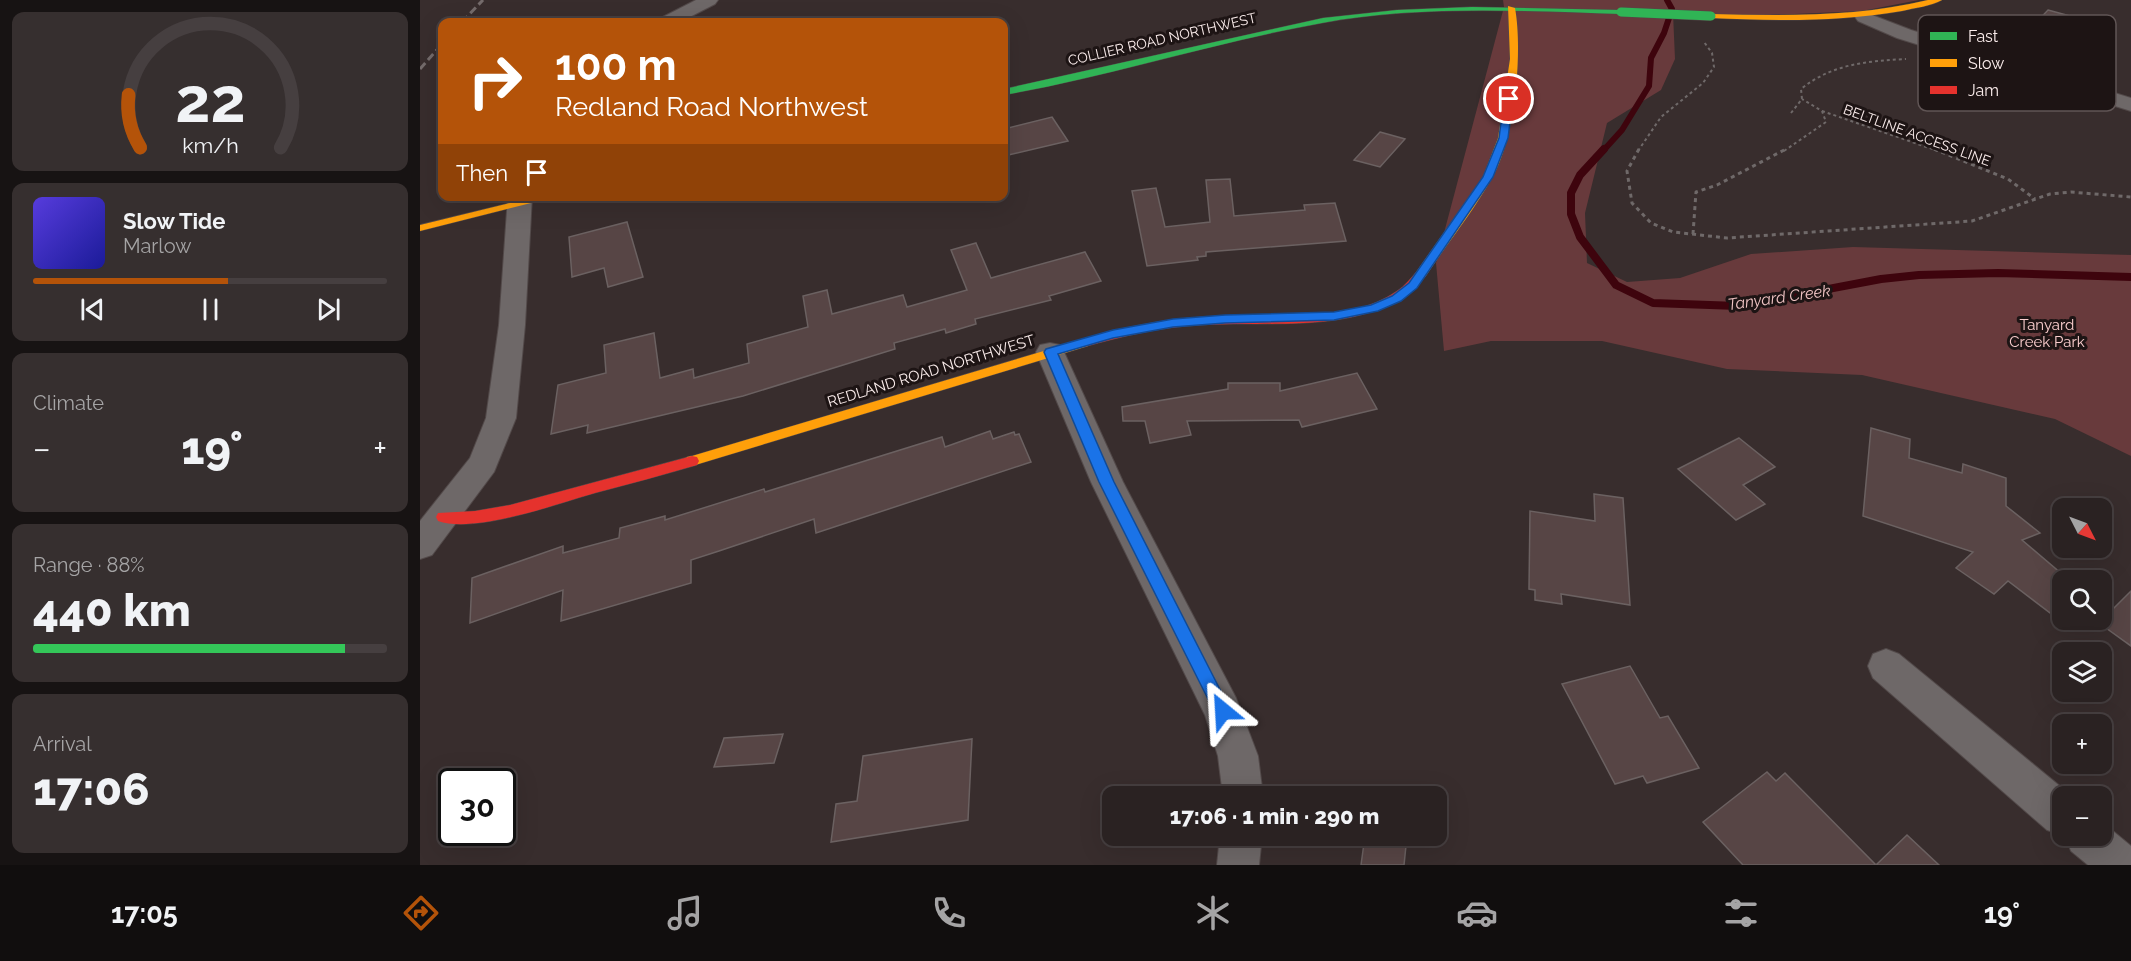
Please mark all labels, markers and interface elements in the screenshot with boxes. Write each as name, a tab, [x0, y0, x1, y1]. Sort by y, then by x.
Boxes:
street label: COLLIER ROAD NORTHWEST	[1066, 9, 1258, 68]
legend	[1918, 15, 2116, 111]
text: Fast	[1968, 27, 1999, 46]
text: 100 m	[555, 41, 677, 90]
icon: right	[456, 42, 534, 120]
text: Slow	[1968, 54, 2004, 73]
text: 22	[175, 63, 245, 137]
pin	[1483, 73, 1534, 124]
text: Jam	[1968, 81, 1999, 100]
icon: arrive	[1492, 82, 1525, 115]
text: Redland Road Northwest	[555, 91, 868, 122]
street label: BELTLINE ACCESS LINE	[1841, 101, 1993, 169]
text: km/h	[182, 134, 238, 159]
icon: arrive	[520, 156, 553, 189]
text: Then	[456, 160, 508, 186]
text: Slow Tide	[123, 208, 225, 234]
text: Marlow	[123, 234, 192, 258]
water label: Tanyard Creek	[1726, 281, 1832, 314]
icon: previous	[76, 293, 109, 326]
icon: pause	[194, 293, 227, 326]
icon: next	[312, 293, 345, 326]
park label: Tanyard Creek Park	[2009, 316, 2085, 351]
street label: REDLAND ROAD NORTHWEST	[825, 331, 1037, 411]
text: Climate	[33, 391, 104, 415]
text: 19°	[181, 422, 243, 475]
text: −	[33, 429, 51, 468]
text: +	[373, 429, 387, 468]
north arrow	[2052, 498, 2112, 558]
map controls	[2052, 498, 2112, 846]
text: Range · 88%	[33, 553, 145, 577]
button: search	[2052, 570, 2112, 630]
text: 440 km	[33, 584, 191, 637]
button: layers	[2052, 642, 2112, 702]
position arrow	[1191, 679, 1255, 743]
button: +	[2052, 714, 2112, 774]
text: Arrival	[33, 732, 92, 756]
text: 17:06	[33, 763, 150, 816]
speed limit sign: 30	[438, 768, 516, 846]
button: −	[2052, 786, 2112, 846]
text: 17:06 · 1 min · 290 m	[1170, 803, 1379, 829]
icon: directions	[400, 892, 442, 934]
icon: music	[664, 892, 706, 934]
icon: phone	[928, 892, 970, 934]
icon: climate	[1192, 892, 1234, 934]
icon: car	[1456, 892, 1498, 934]
icon: filters	[1720, 892, 1762, 934]
text: 17:05	[111, 898, 178, 929]
text: 19°	[1984, 898, 2020, 929]

